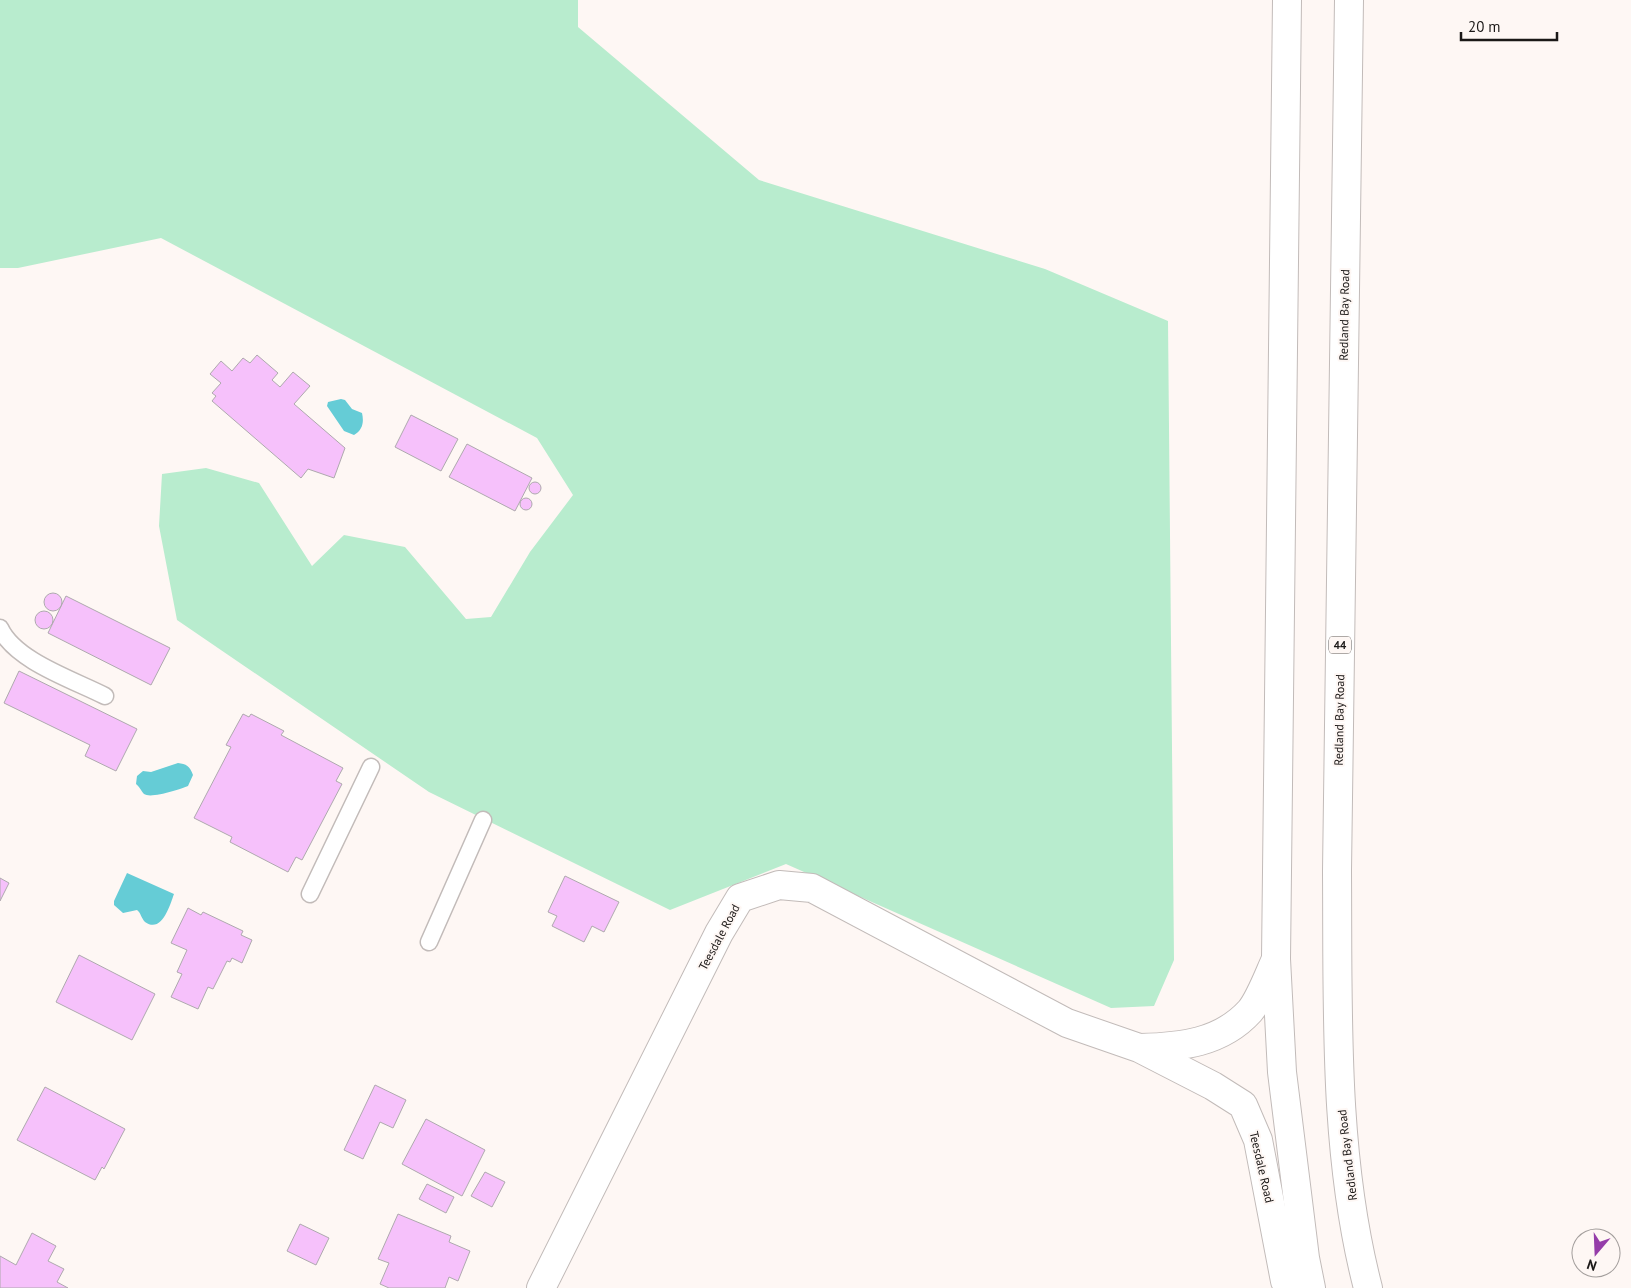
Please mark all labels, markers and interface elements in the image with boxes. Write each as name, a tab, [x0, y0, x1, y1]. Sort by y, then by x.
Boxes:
scale bar	[1461, 10, 1557, 42]
text: 20 m	[1468, 17, 1501, 36]
street label: Redland Bay Road	[1336, 269, 1352, 361]
road number: 44	[1329, 636, 1351, 654]
street label: Redland Bay Road	[1331, 674, 1347, 766]
street label: Teesdale Road	[695, 901, 743, 973]
street label: Redland Bay Road	[1334, 1109, 1360, 1201]
street label: Teesdale Road	[1246, 1130, 1278, 1204]
north arrow	[1571, 1228, 1621, 1278]
text: N	[1584, 1255, 1599, 1275]

